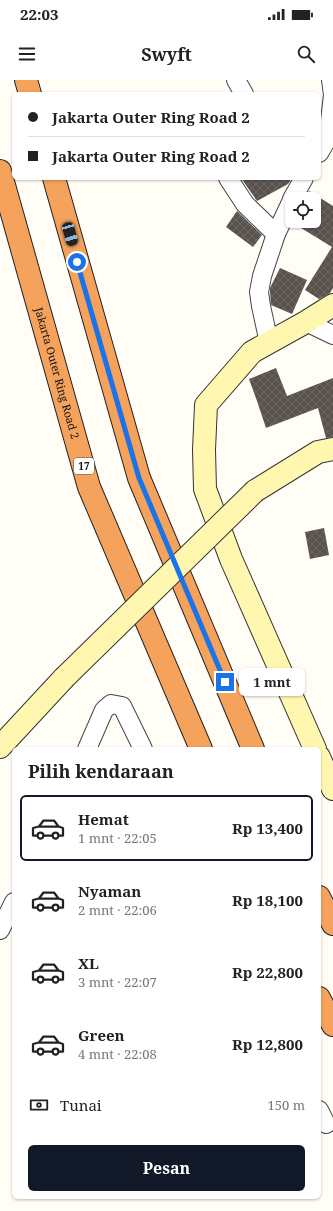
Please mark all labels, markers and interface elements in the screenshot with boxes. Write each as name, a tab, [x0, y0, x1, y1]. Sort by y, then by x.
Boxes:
text: 22:03	[20, 4, 58, 24]
text: Swyft	[141, 42, 192, 66]
icon: menu	[16, 43, 38, 65]
icon: search	[295, 43, 317, 65]
text: Jakarta Outer Ring Road 2	[52, 107, 250, 127]
text: Jakarta Outer Ring Road 2	[52, 146, 250, 166]
map controls	[285, 192, 321, 228]
button: locate	[285, 192, 321, 228]
car	[61, 221, 79, 247]
route start	[68, 253, 86, 271]
street label: Jakarta Outer Ring Road 2	[31, 304, 83, 441]
road number: 17	[74, 458, 94, 474]
callout: 1 mnt	[239, 668, 305, 696]
route end	[216, 673, 234, 691]
text: 1 mnt	[253, 673, 291, 691]
text: Pilih kendaraan	[28, 759, 174, 783]
text: Hemat	[78, 809, 129, 829]
icon: car	[30, 810, 66, 846]
text: Rp 13,400	[232, 818, 303, 838]
text: 1 mnt · 22:05	[78, 829, 157, 847]
text: Nyaman	[78, 881, 141, 901]
icon: car	[30, 882, 66, 918]
text: Rp 18,100	[232, 890, 303, 910]
text: 2 mnt · 22:06	[78, 901, 157, 919]
text: XL	[78, 953, 99, 973]
icon: car	[30, 954, 66, 990]
text: Rp 22,800	[232, 962, 303, 982]
text: 3 mnt · 22:07	[78, 973, 157, 991]
text: Green	[78, 1025, 125, 1045]
icon: car	[30, 1026, 66, 1062]
text: Rp 12,800	[232, 1034, 303, 1054]
text: 4 mnt · 22:08	[78, 1045, 157, 1063]
icon: cash	[28, 1094, 50, 1116]
text: Tunai	[60, 1095, 102, 1115]
text: 150 m	[268, 1096, 305, 1114]
button: Pesan	[28, 1145, 305, 1191]

